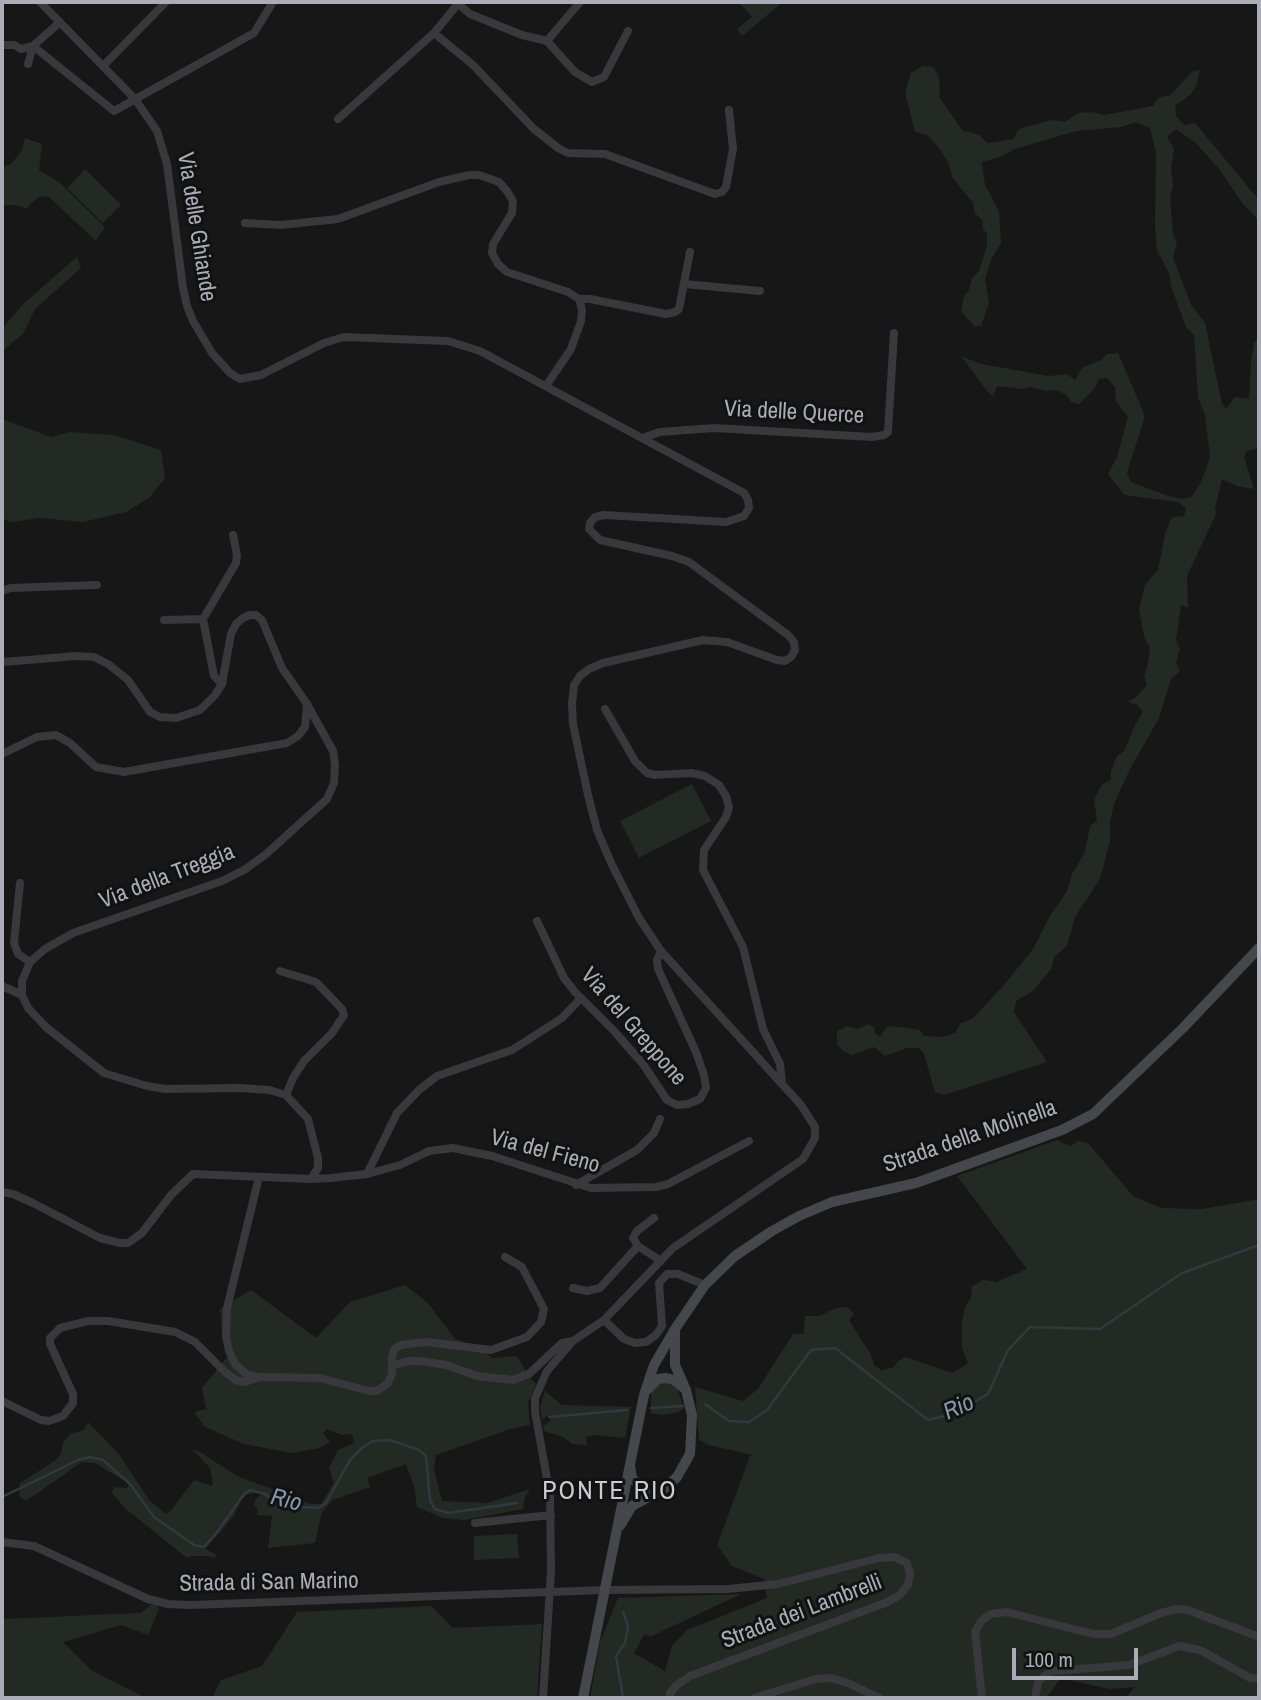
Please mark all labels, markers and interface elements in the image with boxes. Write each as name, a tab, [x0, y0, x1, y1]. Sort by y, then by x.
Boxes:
street label: Via delle Ghiande	[171, 150, 221, 304]
street label: Via delle Querce	[723, 396, 865, 430]
street label: Via della Treggia	[95, 839, 239, 915]
street label: Via del Greppone	[574, 962, 692, 1092]
street label: Strada della Molinella	[880, 1094, 1060, 1180]
street label: Via del Fieno	[487, 1124, 603, 1180]
water label: Rio	[939, 1389, 979, 1427]
district label: PONTE RIO	[543, 1476, 677, 1508]
water label: Rio	[268, 1483, 304, 1519]
street label: Strada di San Marino	[179, 1568, 359, 1598]
street label: Strada dei Lambrelli	[718, 1569, 886, 1655]
scale bar	[1016, 1634, 1142, 1678]
text: 100 m	[1025, 1645, 1073, 1674]

